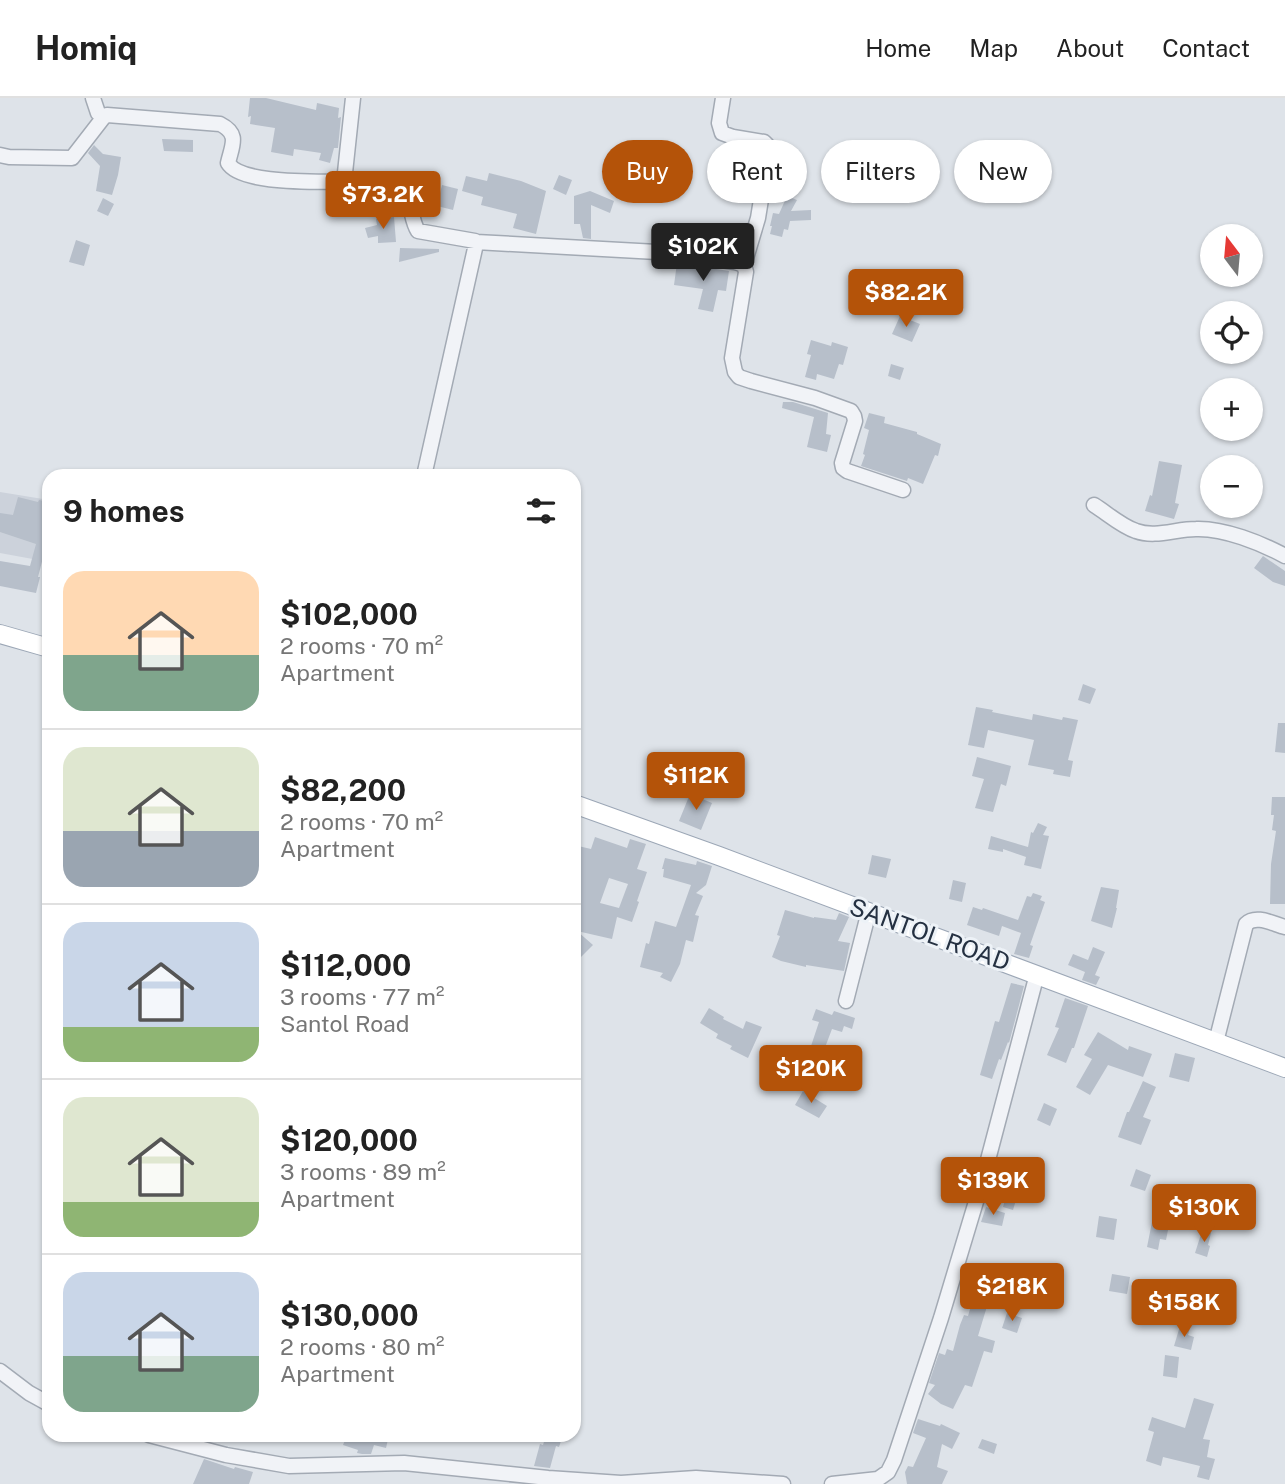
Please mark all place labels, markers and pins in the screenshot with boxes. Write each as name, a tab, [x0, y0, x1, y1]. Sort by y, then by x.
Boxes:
pin: $73.2K	[326, 172, 440, 231]
pin: $102K	[654, 223, 752, 283]
pin: $82.2K	[849, 270, 963, 329]
pin: $112K	[647, 752, 745, 812]
pin: $120K	[762, 1046, 860, 1105]
pin: $139K	[944, 1158, 1042, 1217]
pin: $130K	[1155, 1184, 1253, 1244]
pin: $218K	[963, 1264, 1061, 1323]
pin: $158K	[1135, 1280, 1233, 1339]

